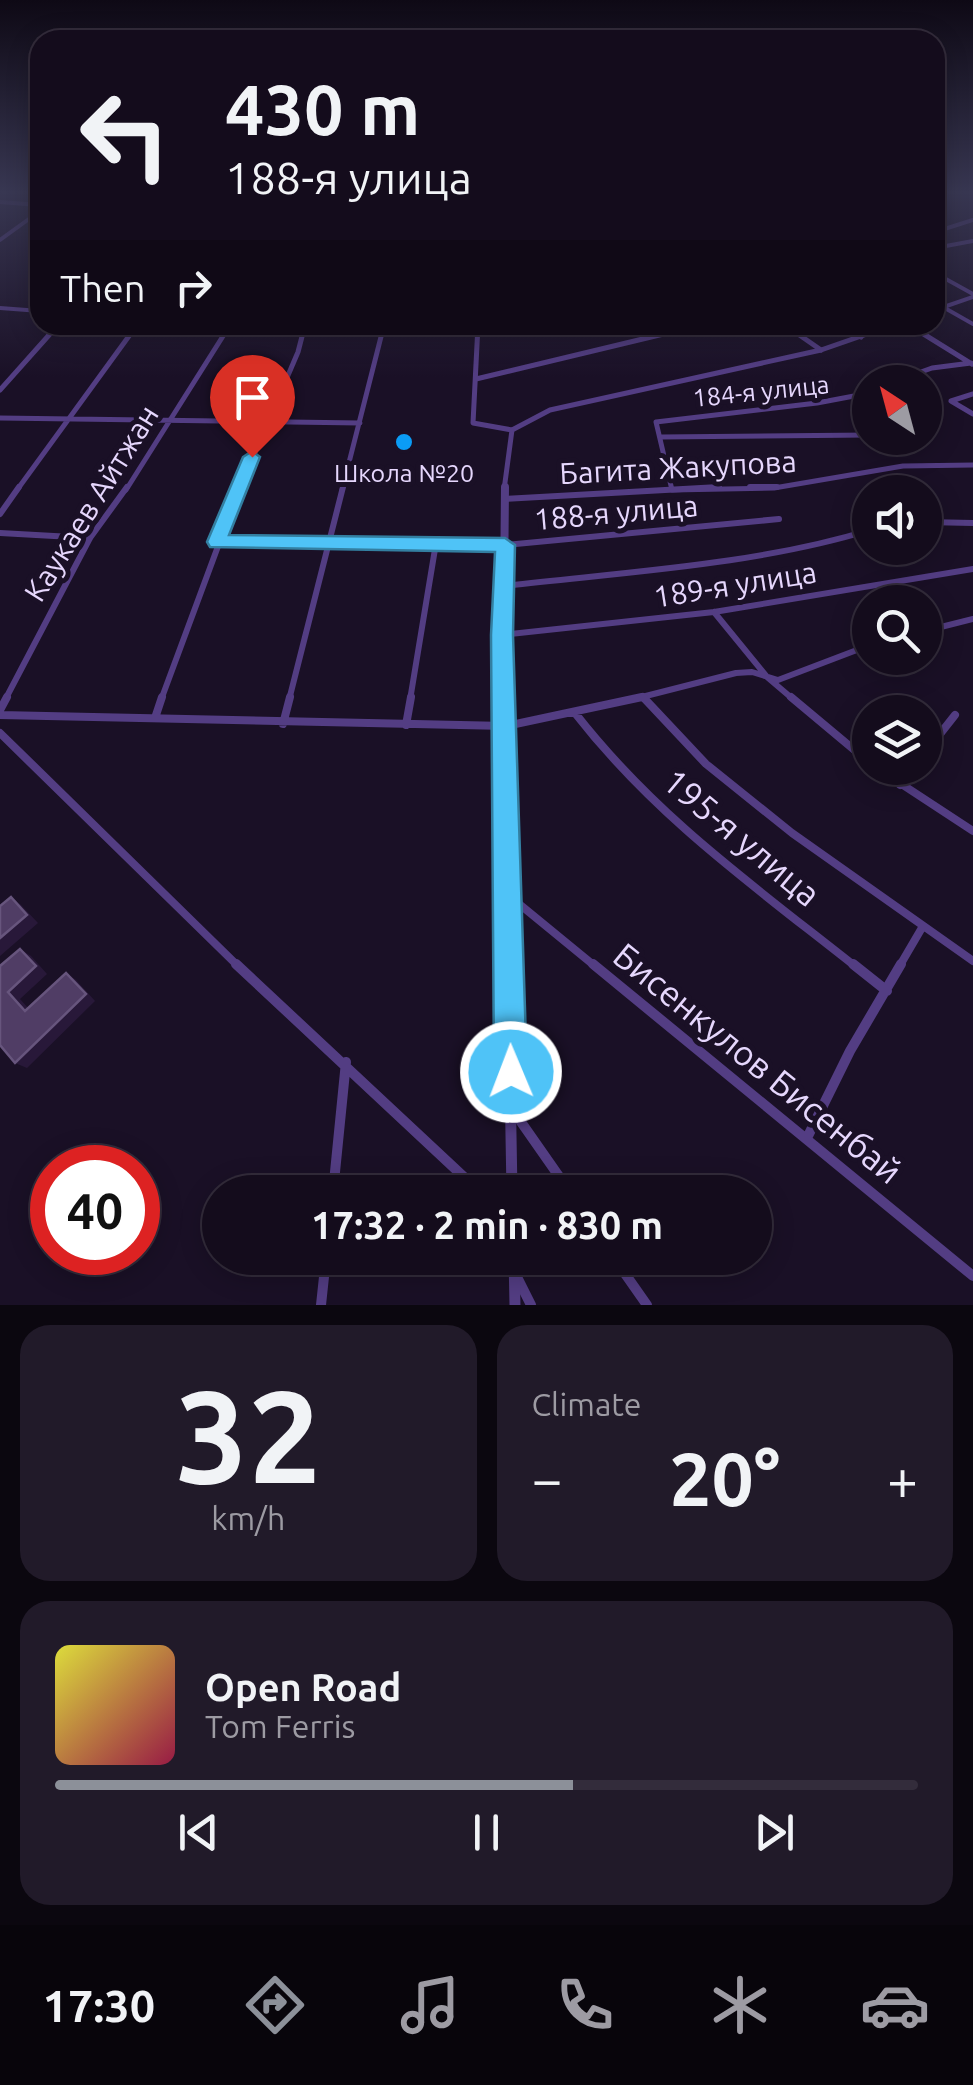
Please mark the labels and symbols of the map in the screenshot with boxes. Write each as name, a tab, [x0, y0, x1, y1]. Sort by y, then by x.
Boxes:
pin	[210, 355, 295, 458]
north arrow	[852, 365, 942, 455]
street label: 184-я улица	[691, 370, 831, 412]
street label: Каукаев Айтжан	[17, 399, 165, 607]
marker: Школа №20	[393, 431, 415, 453]
street label: Багита Жакупова	[559, 444, 797, 490]
place label: Школа №20	[334, 459, 474, 487]
street label: 188-я улица	[533, 488, 699, 536]
street label: 189-я улица	[651, 554, 819, 614]
street label: 195-я улица	[656, 760, 828, 914]
street label: Бисенкулов Бисенбай	[606, 935, 910, 1191]
position arrow	[459, 1020, 563, 1124]
speed limit sign: 40	[30, 1145, 160, 1275]

